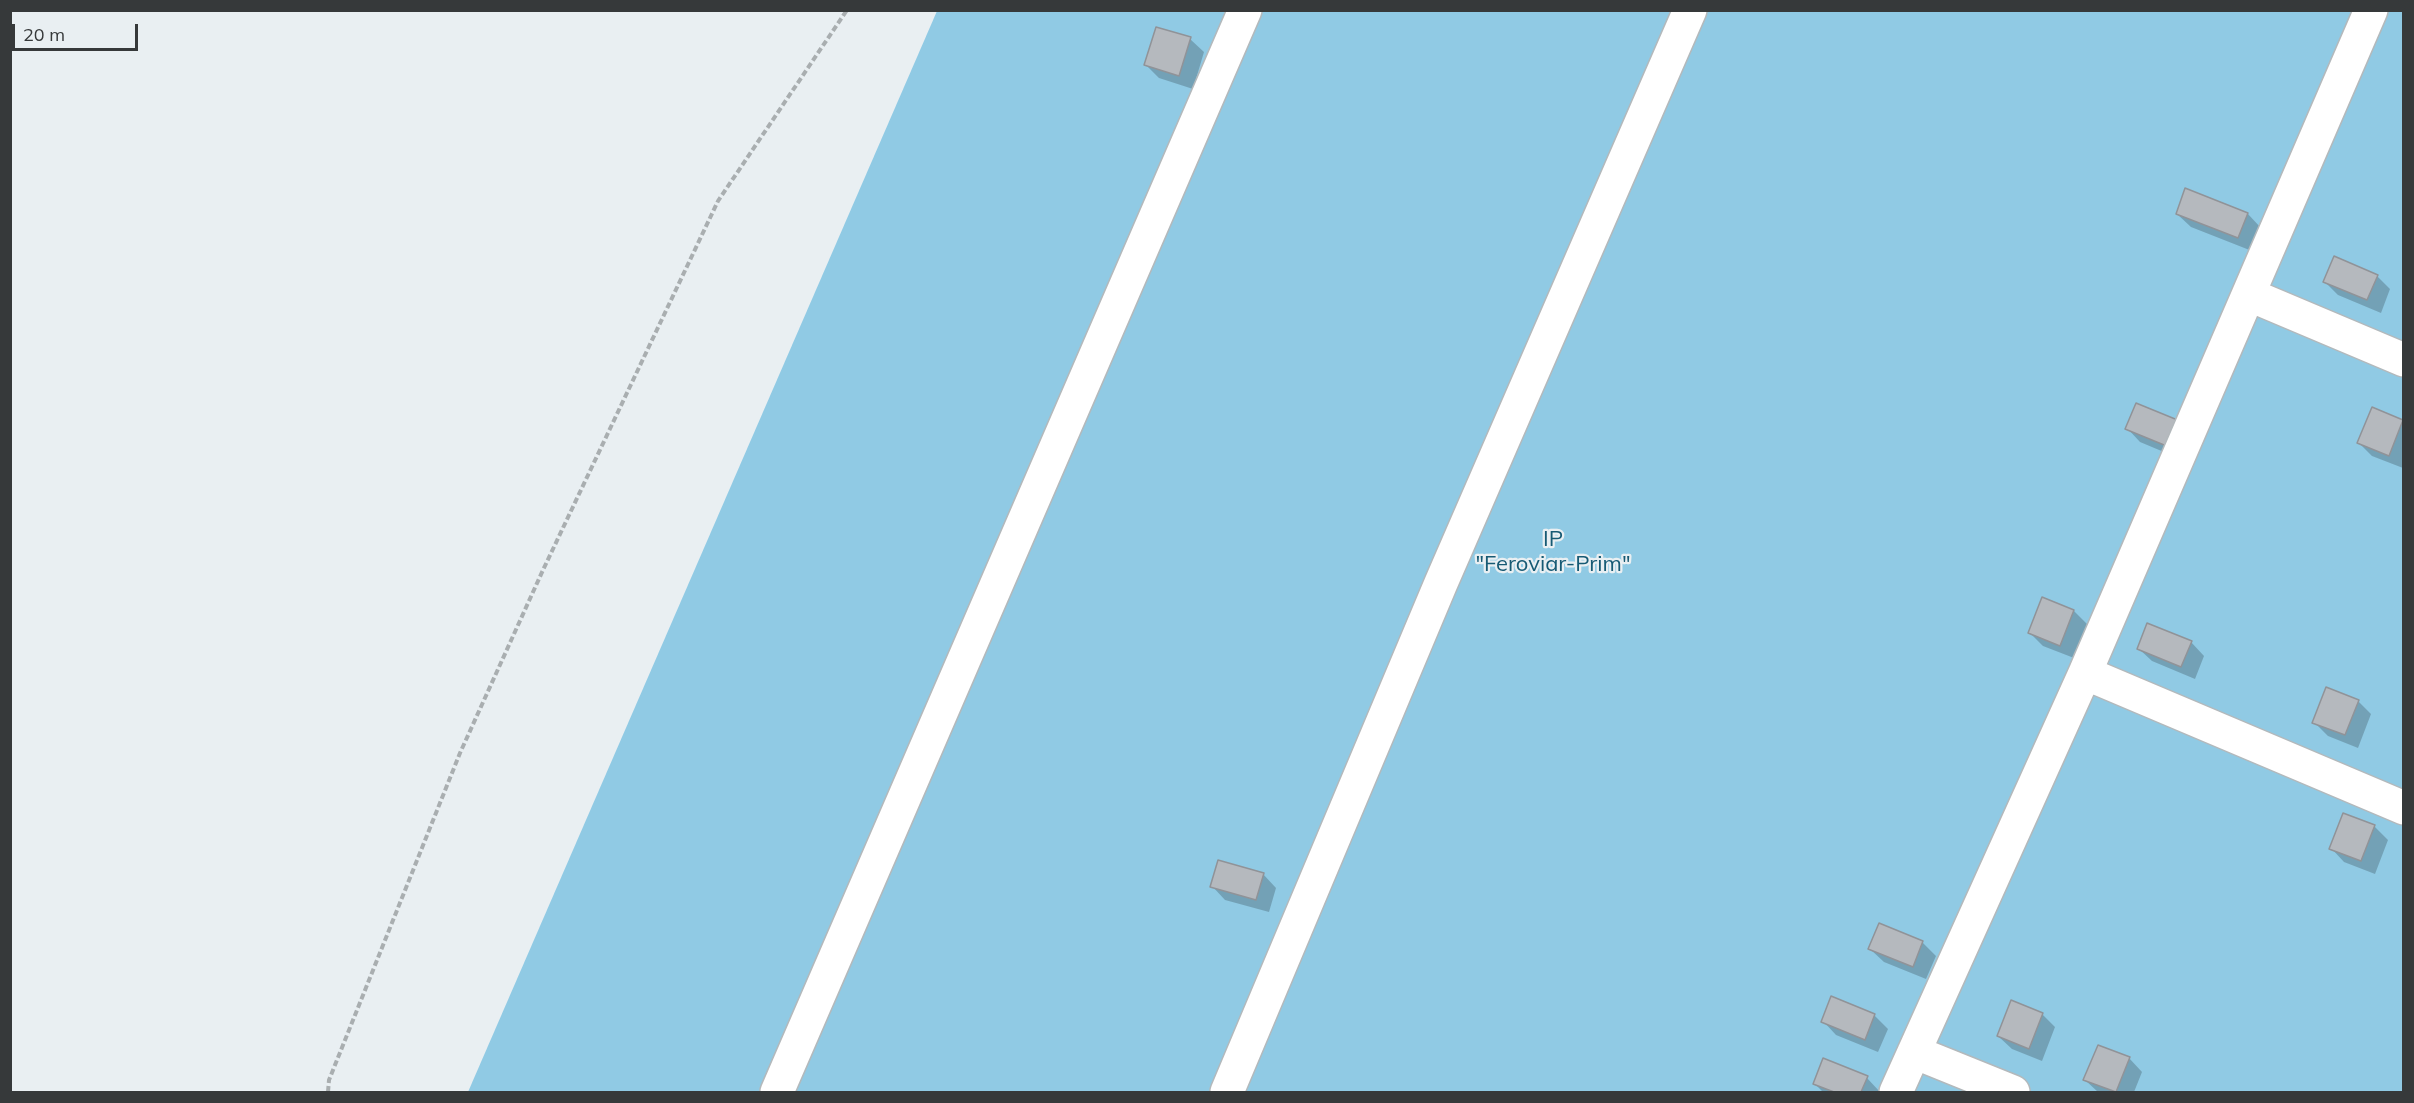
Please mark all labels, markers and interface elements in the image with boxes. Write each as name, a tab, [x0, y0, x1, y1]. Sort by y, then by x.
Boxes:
scale bar	[15, 12, 141, 50]
text: 20 m	[23, 23, 65, 46]
park label: IP "Feroviar-Prim"	[1475, 526, 1631, 578]

